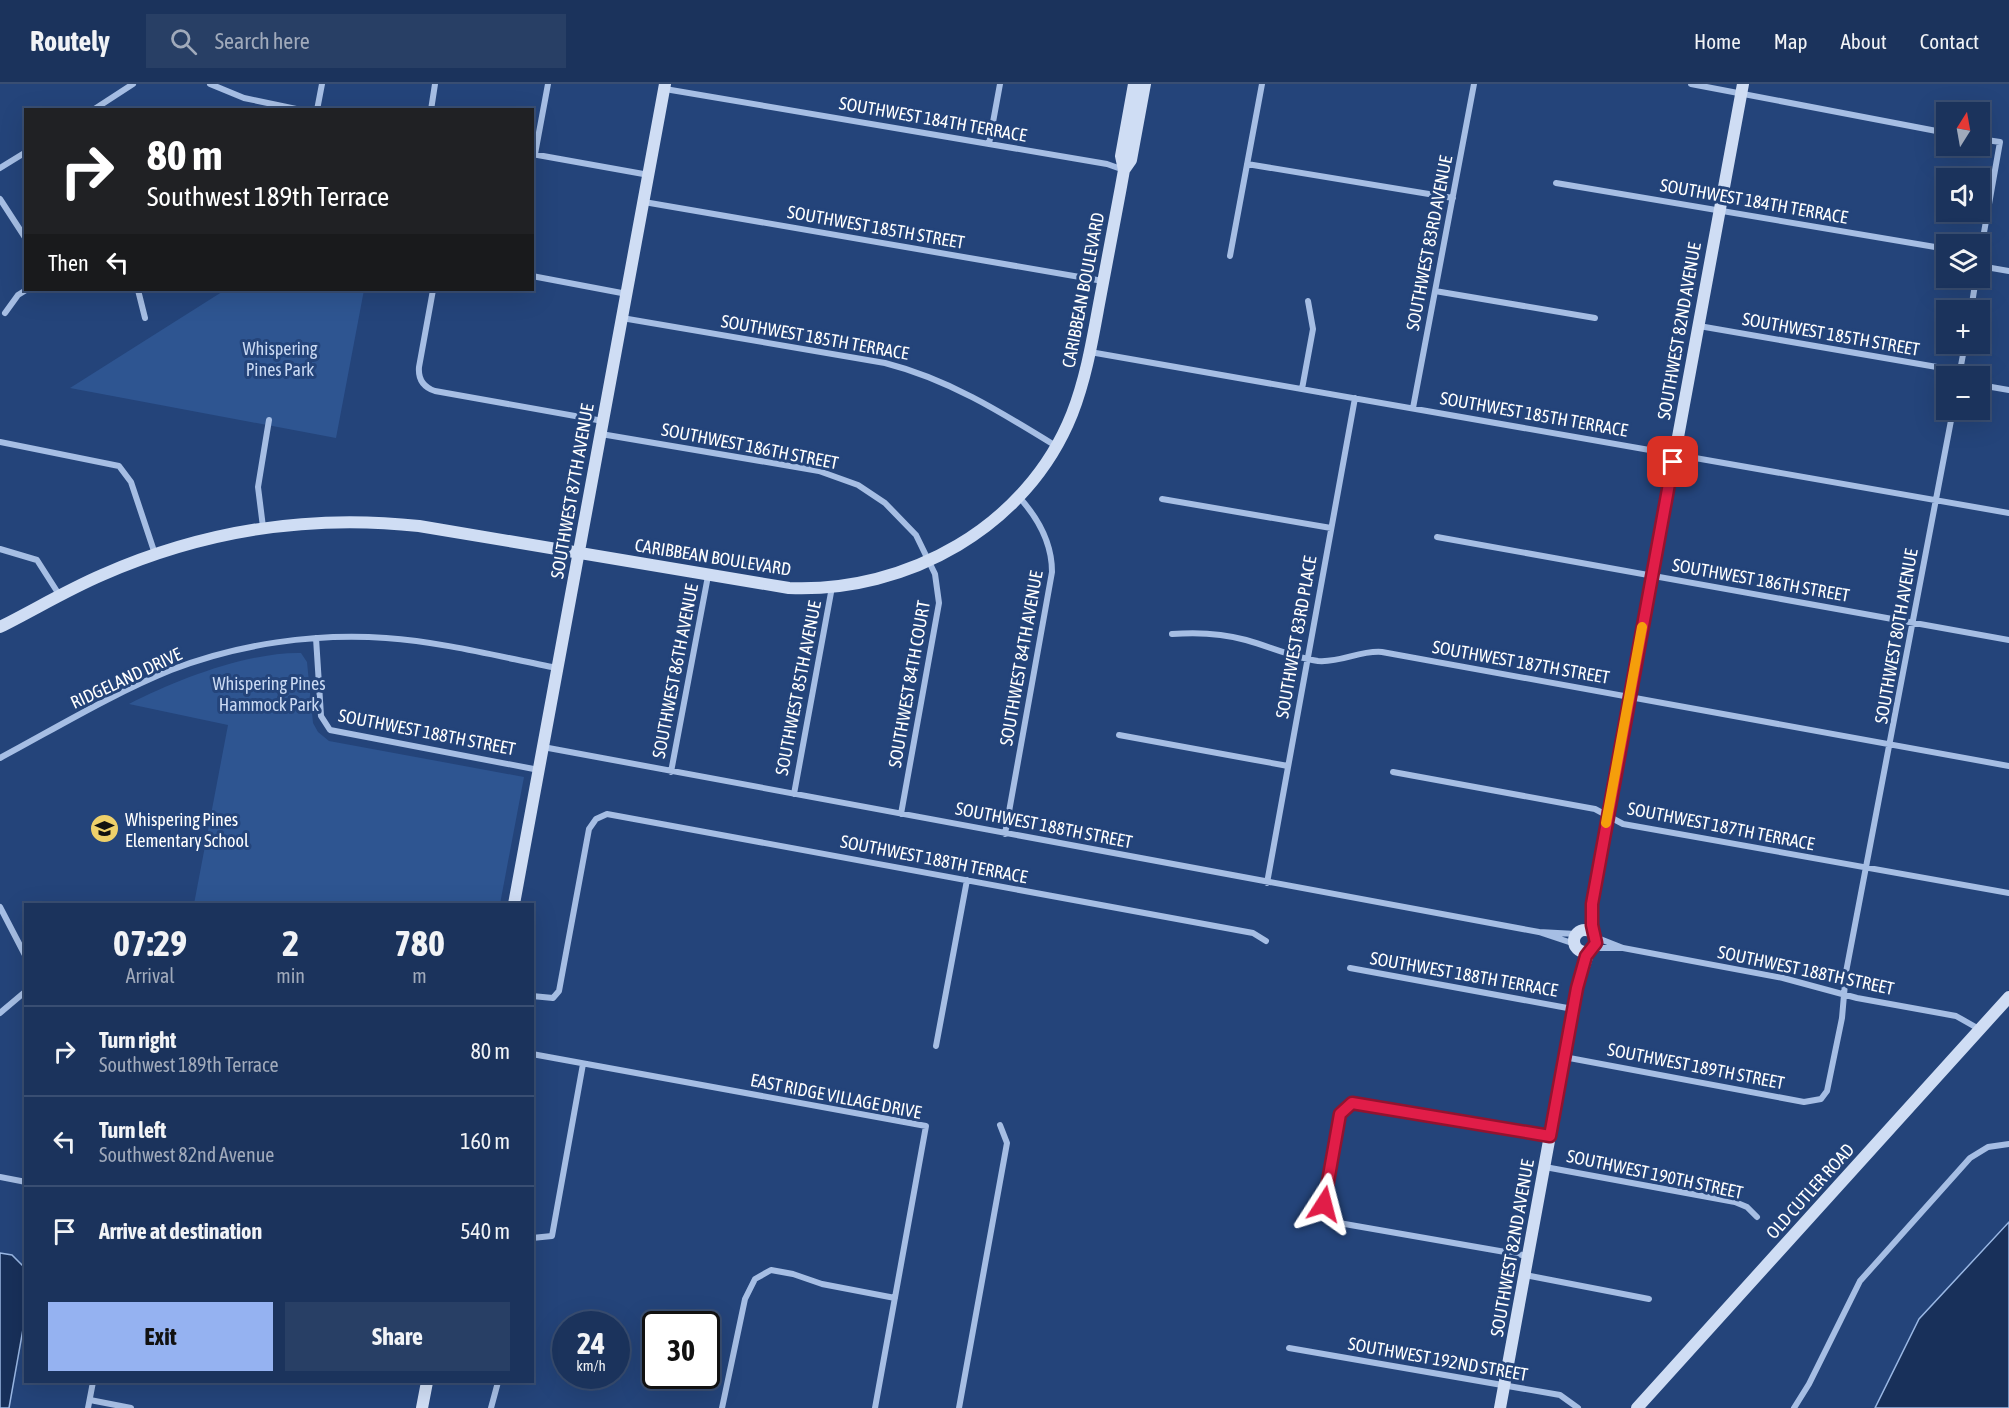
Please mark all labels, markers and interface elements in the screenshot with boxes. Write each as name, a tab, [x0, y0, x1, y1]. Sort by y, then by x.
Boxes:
search box	[146, 14, 566, 68]
text: Routely	[30, 25, 110, 57]
icon: search	[167, 25, 200, 58]
text: Search here	[215, 28, 310, 54]
text: Home	[1694, 29, 1741, 53]
text: Map	[1774, 29, 1808, 53]
text: About	[1841, 29, 1887, 53]
text: Contact	[1920, 29, 1979, 53]
street label: SOUTHWEST 184TH TERRACE	[838, 92, 1029, 146]
north arrow	[1936, 102, 1990, 156]
map controls	[1936, 102, 1990, 420]
text: 80 m	[147, 131, 222, 179]
icon: right	[48, 132, 126, 210]
street label: SOUTHWEST 83RD AVENUE	[1402, 153, 1456, 332]
button: sound	[1936, 168, 1990, 222]
street label: SOUTHWEST 184TH TERRACE	[1659, 174, 1850, 228]
text: Southwest 189th Terrace	[147, 181, 389, 212]
street label: SOUTHWEST 185TH STREET	[786, 201, 966, 253]
street label: CARIBBEAN BOULEVARD	[1058, 211, 1108, 369]
button: layers	[1936, 234, 1990, 288]
street label: SOUTHWEST 82ND AVENUE	[1653, 240, 1705, 421]
icon: left	[101, 246, 134, 279]
text: Then	[48, 250, 89, 276]
button: +	[1936, 300, 1990, 354]
street label: SOUTHWEST 185TH STREET	[1741, 308, 1921, 360]
street label: SOUTHWEST 185TH TERRACE	[720, 310, 911, 364]
park label: Whispering Pines Park	[243, 338, 318, 380]
button: −	[1936, 366, 1990, 420]
street label: SOUTHWEST 185TH TERRACE	[1439, 387, 1630, 441]
street label: SOUTHWEST 87TH AVENUE	[546, 402, 598, 580]
street label: SOUTHWEST 186TH STREET	[660, 419, 840, 473]
pin	[1647, 436, 1698, 487]
icon: arrive	[1656, 445, 1689, 478]
street label: CARIBBEAN BOULEVARD	[633, 534, 793, 580]
street label: SOUTHWEST 80TH AVENUE	[1870, 547, 1922, 725]
street label: SOUTHWEST 83RD PLACE	[1271, 554, 1321, 720]
street label: SOUTHWEST 186TH STREET	[1671, 554, 1851, 606]
street label: SOUTHWEST 84TH AVENUE	[995, 569, 1047, 747]
street label: SOUTHWEST 86TH AVENUE	[648, 582, 702, 760]
street label: SOUTHWEST 85TH AVENUE	[771, 599, 825, 777]
street label: SOUTHWEST 84TH COURT	[884, 599, 934, 769]
street label: SOUTHWEST 187TH STREET	[1431, 636, 1611, 688]
street label: RIDGELAND DRIVE	[67, 643, 185, 713]
park label: Whispering Pines Hammock Park	[212, 673, 326, 715]
street label: SOUTHWEST 188TH STREET	[337, 705, 517, 759]
street label: SOUTHWEST 188TH STREET	[954, 798, 1134, 852]
street label: SOUTHWEST 187TH TERRACE	[1626, 798, 1817, 855]
place label: Whispering Pines Elementary School	[125, 809, 249, 851]
school or university icon: Whispering Pines Elementary School	[88, 813, 120, 845]
street label: SOUTHWEST 188TH TERRACE	[839, 831, 1030, 888]
text: 07:29	[113, 922, 187, 964]
text: 2	[282, 922, 299, 964]
text: 780	[394, 922, 445, 964]
street label: SOUTHWEST 188TH STREET	[1716, 941, 1896, 999]
street label: SOUTHWEST 188TH TERRACE	[1369, 947, 1560, 1001]
text: Arrival	[126, 964, 175, 987]
text: min	[276, 964, 305, 987]
text: m	[412, 964, 427, 987]
text: Turn right	[99, 1027, 176, 1053]
icon: right	[48, 1035, 81, 1068]
text: 80 m	[470, 1038, 510, 1064]
street label: SOUTHWEST 189TH STREET	[1606, 1039, 1786, 1093]
text: Southwest 189th Terrace	[99, 1053, 279, 1076]
street label: EAST RIDGE VILLAGE DRIVE	[749, 1069, 924, 1123]
text: Turn left	[99, 1117, 166, 1143]
icon: left	[48, 1125, 81, 1158]
text: 160 m	[460, 1128, 510, 1154]
street label: OLD CUTLER ROAD	[1762, 1139, 1858, 1243]
text: Southwest 82nd Avenue	[99, 1143, 274, 1166]
street label: SOUTHWEST 190TH STREET	[1565, 1145, 1745, 1203]
street label: SOUTHWEST 82ND AVENUE	[1486, 1157, 1538, 1338]
position arrow	[1292, 1172, 1356, 1236]
icon: arrive	[48, 1215, 81, 1248]
text: Arrive at destination	[99, 1218, 262, 1244]
text: 540 m	[460, 1218, 510, 1244]
button: Exit	[48, 1302, 273, 1371]
button: Share	[285, 1302, 510, 1371]
speed limit sign: 30	[642, 1311, 720, 1389]
text: 24	[577, 1326, 605, 1360]
street label: SOUTHWEST 192ND STREET	[1347, 1333, 1530, 1385]
text: km/h	[576, 1357, 606, 1374]

